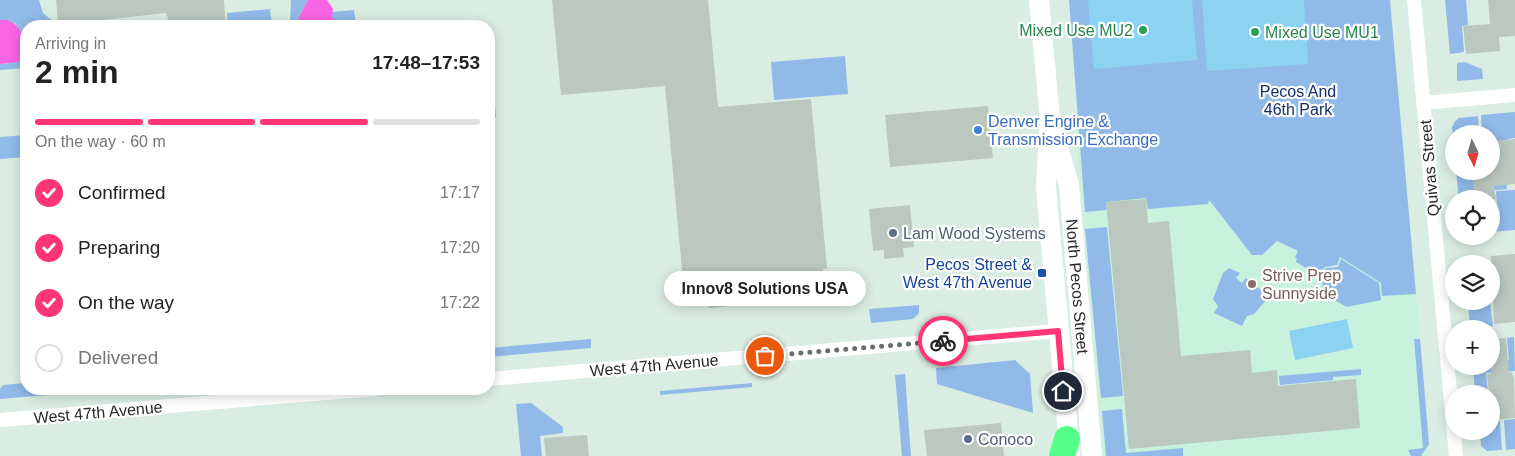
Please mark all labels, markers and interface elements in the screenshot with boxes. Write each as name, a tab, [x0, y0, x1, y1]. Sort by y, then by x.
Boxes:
place label: Mixed Use MU2	[1019, 22, 1133, 39]
marker: Mixed Use MU2	[1137, 24, 1149, 36]
place label: Mixed Use MU1	[1265, 24, 1379, 41]
marker: Mixed Use MU1	[1249, 26, 1261, 38]
text: Arriving in	[35, 35, 106, 52]
text: 17:48–17:53	[372, 52, 480, 73]
text: 2 min	[35, 54, 119, 90]
park label: Pecos And 46th Park	[1260, 83, 1336, 118]
place label: Denver Engine & Transmission Exchange	[988, 113, 1158, 148]
street label: Quivas Street	[1417, 118, 1442, 217]
marker: Denver Engine & Transmission Exchange	[972, 124, 984, 136]
north arrow	[1445, 125, 1500, 180]
map controls	[1445, 125, 1500, 440]
text: On the way · 60 m	[35, 133, 166, 150]
icon: check	[35, 179, 63, 207]
text: Confirmed	[78, 182, 166, 203]
text: 17:17	[440, 184, 480, 201]
button: locate	[1445, 190, 1500, 245]
street label: North Pecos Street	[1063, 218, 1091, 355]
place label: Lam Wood Systems	[903, 225, 1046, 242]
marker: Lam Wood Systems	[887, 227, 899, 239]
icon: check	[35, 234, 63, 262]
text: Preparing	[78, 237, 160, 258]
text: 17:20	[440, 239, 480, 256]
button: layers	[1445, 255, 1500, 310]
place label: Pecos Street & West 47th Avenue	[903, 256, 1032, 291]
marker: Pecos Street & West 47th Avenue	[1036, 267, 1048, 279]
place label: Strive Prep Sunnyside	[1262, 267, 1341, 302]
callout: Innov8 Solutions USA	[664, 271, 866, 306]
marker: Strive Prep Sunnyside	[1246, 278, 1258, 290]
text: Innov8 Solutions USA	[681, 280, 849, 297]
icon: check	[35, 289, 63, 317]
text: On the way	[78, 292, 174, 313]
text: 17:22	[440, 294, 480, 311]
courier	[918, 316, 968, 366]
button: +	[1445, 320, 1500, 375]
icon: bike	[929, 327, 957, 355]
pin	[744, 335, 786, 377]
icon: bag	[751, 342, 779, 370]
text: Delivered	[78, 347, 158, 368]
street label: West 47th Avenue	[589, 351, 719, 380]
pin	[1042, 370, 1084, 412]
icon: home	[1049, 377, 1077, 405]
button: −	[1445, 385, 1500, 440]
street label: West 47th Avenue	[33, 398, 163, 427]
place label: Conoco	[978, 431, 1033, 448]
marker: Conoco	[962, 433, 974, 445]

